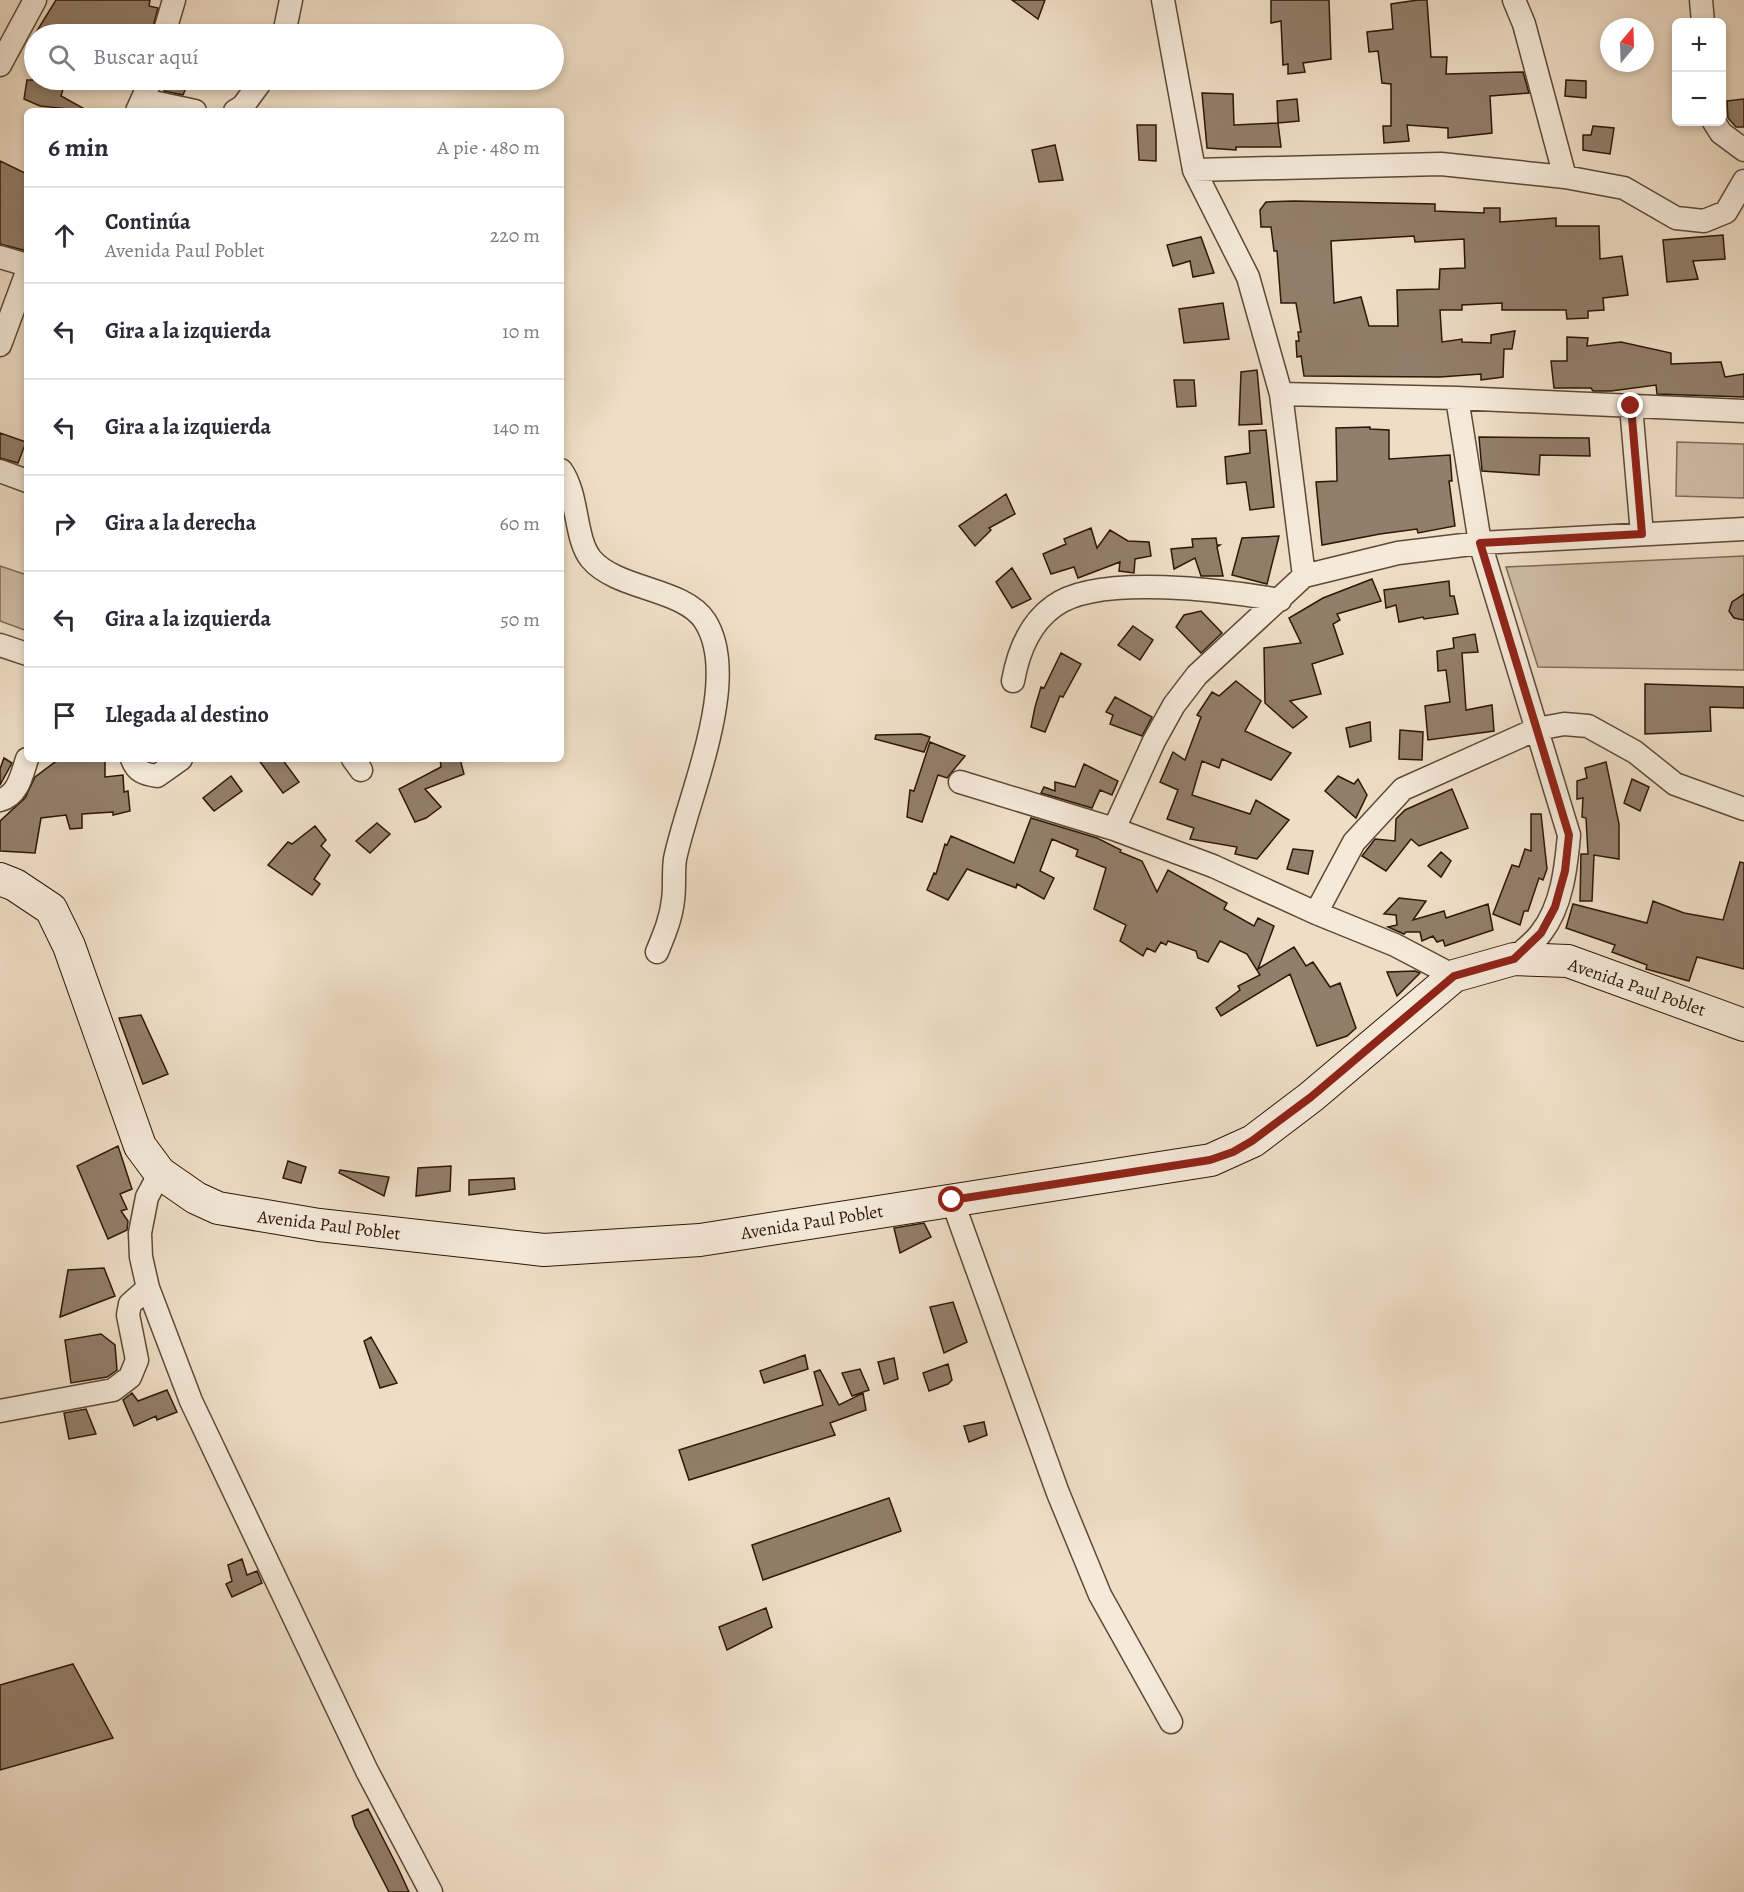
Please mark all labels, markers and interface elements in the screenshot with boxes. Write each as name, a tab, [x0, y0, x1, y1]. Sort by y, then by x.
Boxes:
north arrow	[1600, 18, 1654, 72]
map controls	[1672, 18, 1726, 126]
button: +	[1672, 18, 1726, 72]
search box	[24, 24, 564, 90]
icon: search	[45, 41, 78, 74]
text: Buscar aquí	[93, 42, 199, 72]
button: −	[1672, 72, 1726, 126]
text: 6 min	[48, 130, 109, 165]
text: A pie · 480 m	[437, 134, 540, 161]
text: Continúa	[105, 207, 191, 237]
icon: ahead	[48, 219, 81, 252]
text: 220 m	[490, 222, 540, 249]
text: Avenida Paul Poblet	[105, 237, 265, 264]
icon: left	[48, 315, 81, 348]
text: Gira a la izquierda	[105, 316, 271, 346]
text: 10 m	[502, 318, 540, 345]
route end	[1617, 392, 1643, 418]
icon: left	[48, 411, 81, 444]
text: Gira a la izquierda	[105, 412, 271, 442]
text: 140 m	[493, 414, 540, 441]
icon: right	[48, 507, 81, 540]
text: Gira a la derecha	[105, 508, 256, 538]
text: 60 m	[500, 510, 540, 537]
icon: left	[48, 603, 81, 636]
text: Gira a la izquierda	[105, 604, 271, 634]
text: 50 m	[500, 606, 540, 633]
icon: arrive	[48, 699, 81, 732]
text: Llegada al destino	[105, 700, 269, 730]
street label: Avenida Paul Poblet	[1564, 952, 1709, 1022]
route start	[938, 1186, 964, 1212]
street label: Avenida Paul Poblet	[738, 1199, 885, 1245]
street label: Avenida Paul Poblet	[255, 1204, 402, 1246]

